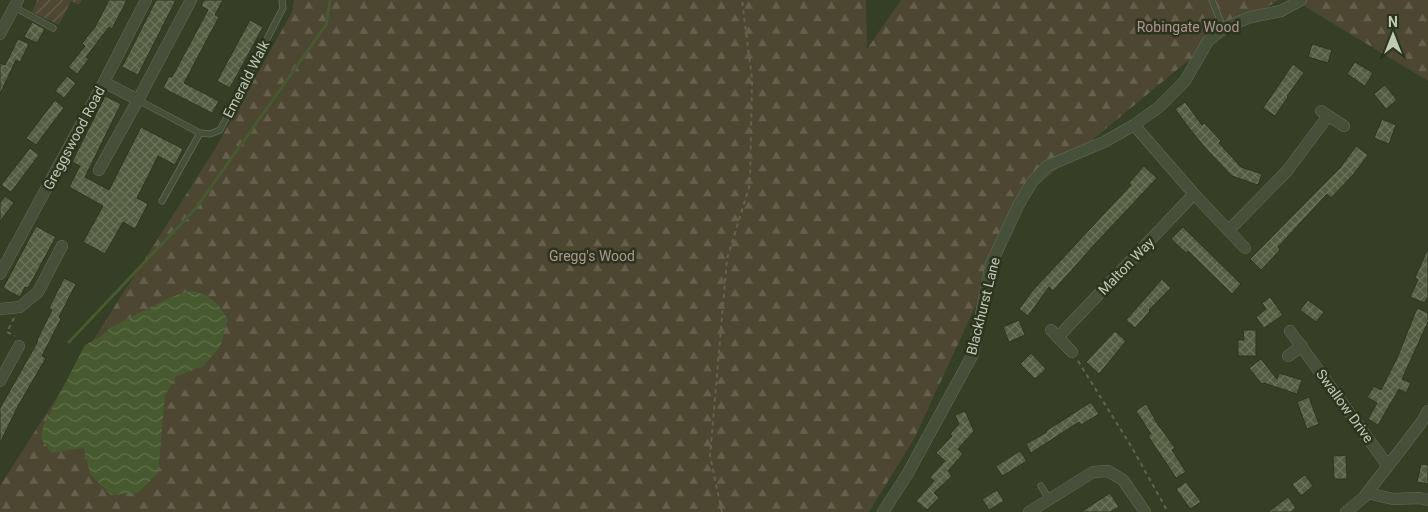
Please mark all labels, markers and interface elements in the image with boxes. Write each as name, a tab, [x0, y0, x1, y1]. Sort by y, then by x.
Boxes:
north arrow	[1368, 10, 1418, 60]
text: N	[1388, 14, 1398, 30]
park label: Robingate Wood	[1137, 19, 1239, 35]
street label: Emerald Walk	[220, 37, 273, 120]
street label: Greggswood Road	[40, 84, 108, 192]
street label: Malton Way	[1095, 234, 1157, 298]
park label: Gregg's Wood	[549, 248, 635, 264]
street label: Blackhurst Lane	[963, 256, 1003, 356]
street label: Swallow Drive	[1313, 366, 1377, 446]

